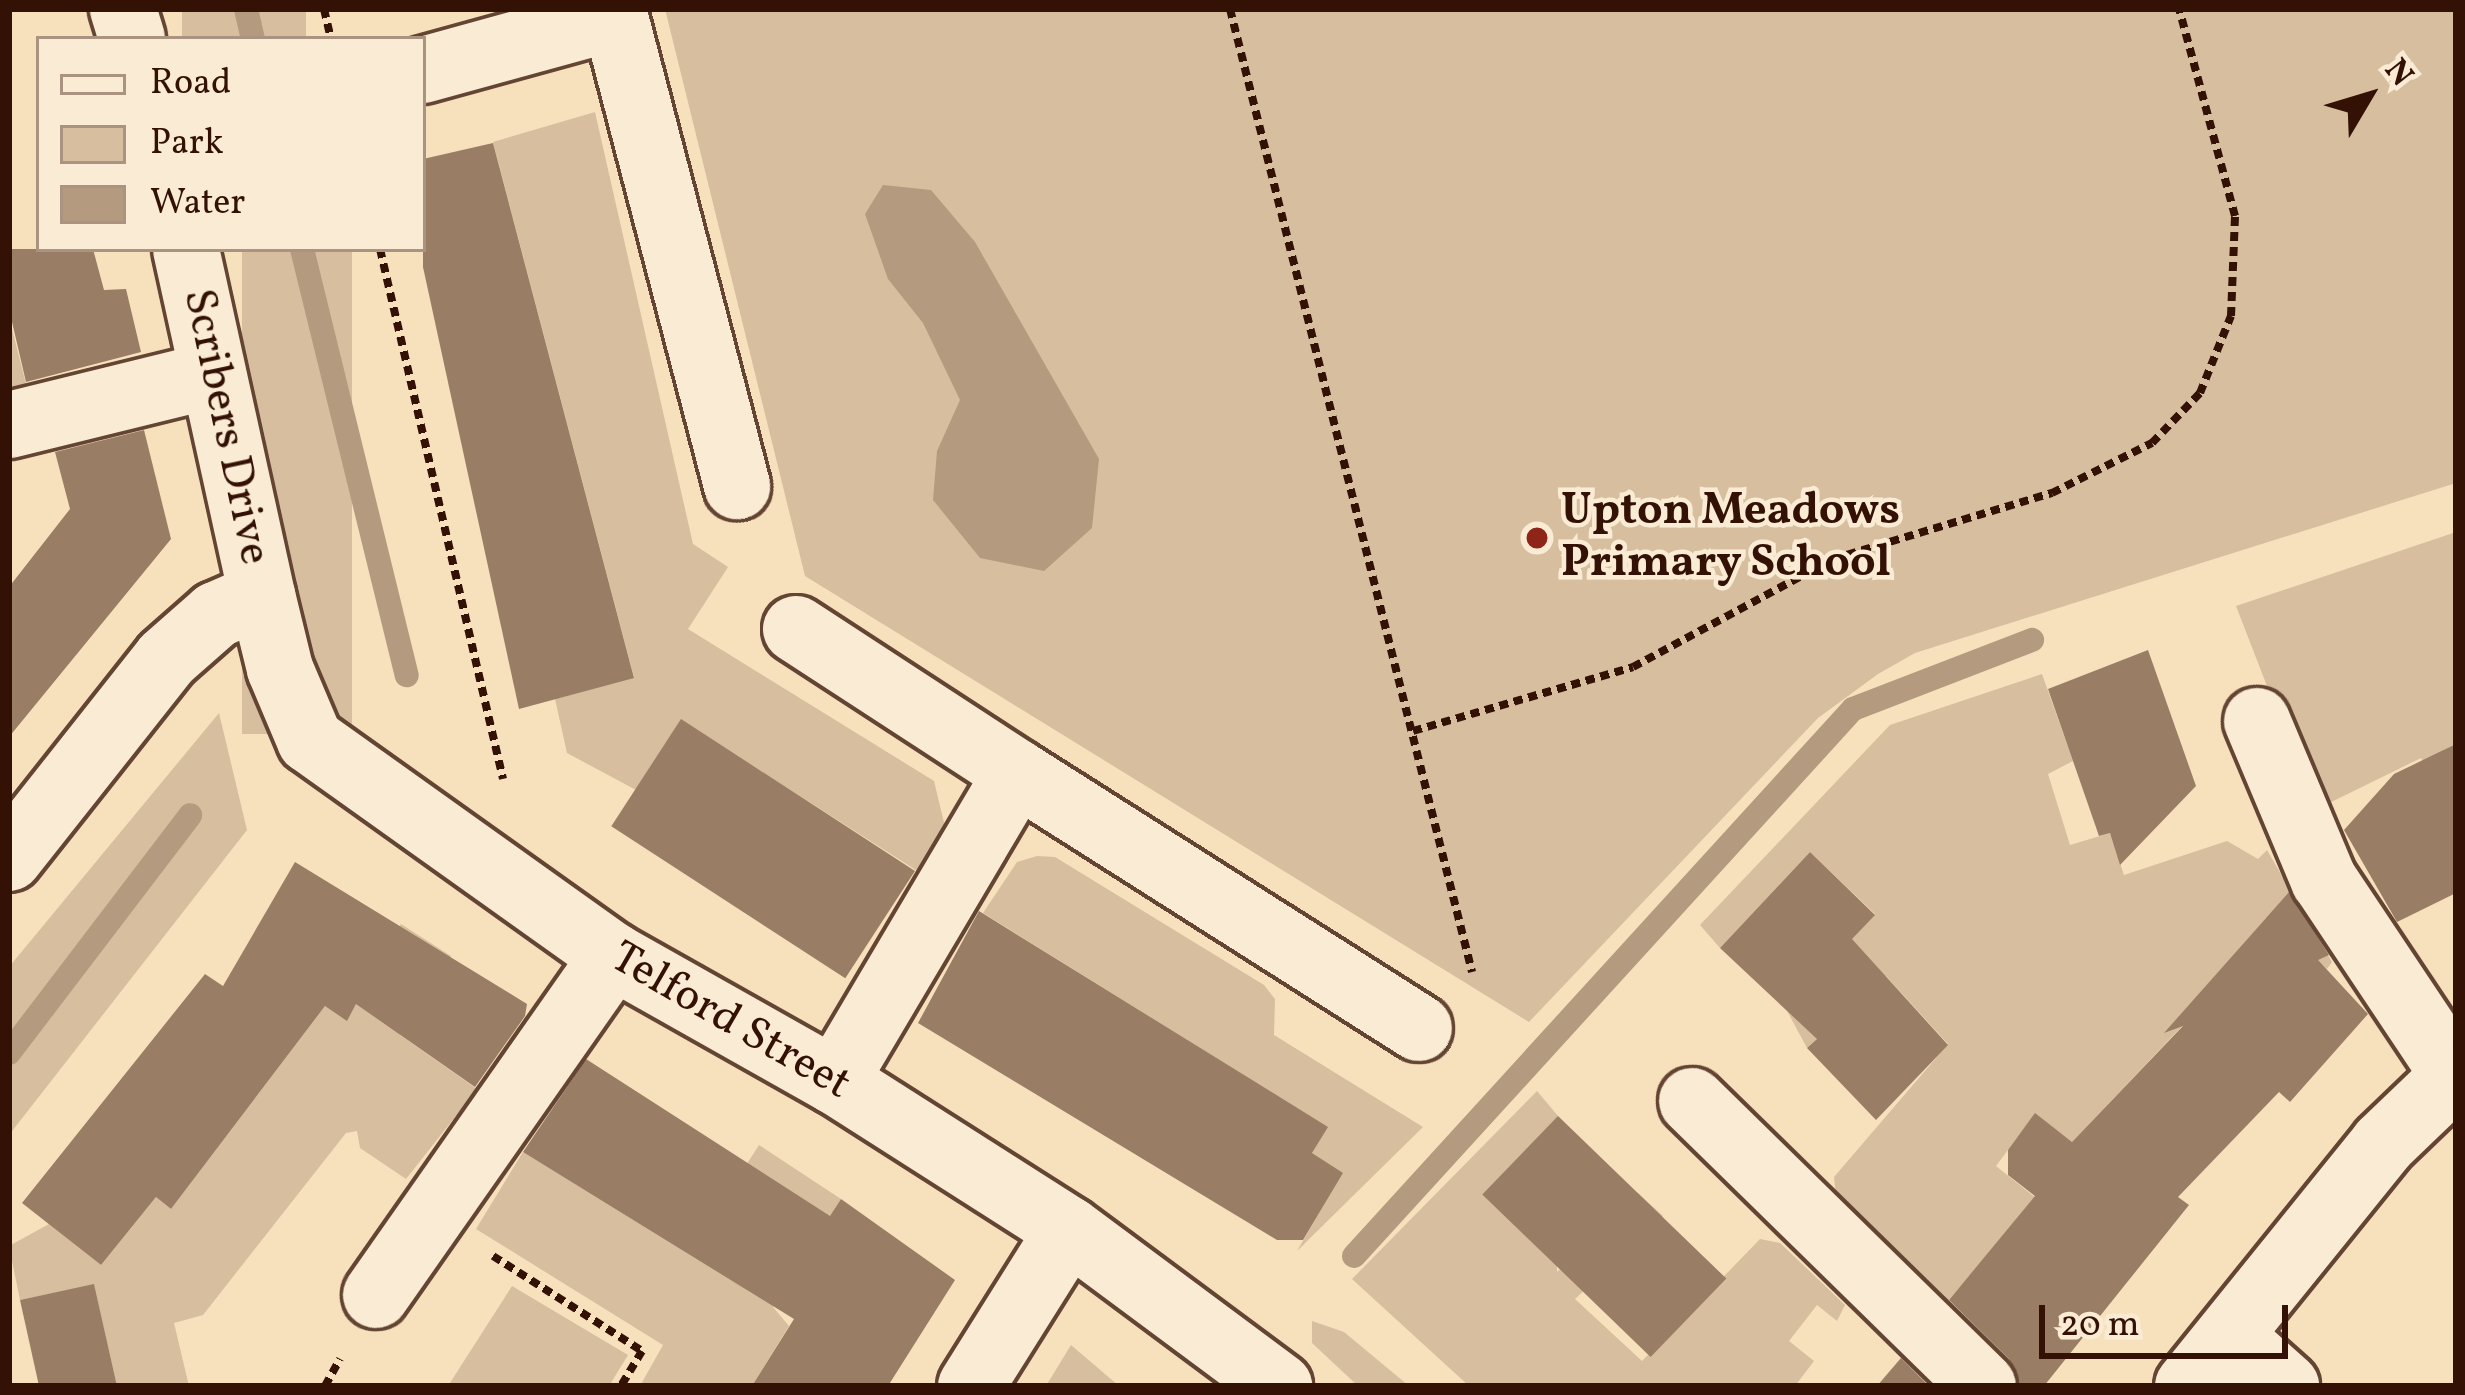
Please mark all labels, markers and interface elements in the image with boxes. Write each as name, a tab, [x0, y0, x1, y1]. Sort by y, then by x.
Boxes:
legend	[36, 36, 426, 252]
north arrow	[2309, 36, 2429, 156]
text: N	[2372, 50, 2423, 97]
text: Road	[150, 59, 231, 109]
text: Park	[150, 119, 224, 169]
text: Water	[150, 179, 245, 229]
street label: Scribers Drive	[169, 284, 281, 570]
place label: Upton Meadows Primary School	[1561, 485, 1900, 591]
marker: Upton Meadows Primary School	[1524, 525, 1550, 551]
street label: Telford Street	[600, 931, 860, 1113]
scale bar	[2045, 1281, 2294, 1355]
text: 20 m	[2060, 1301, 2140, 1351]

